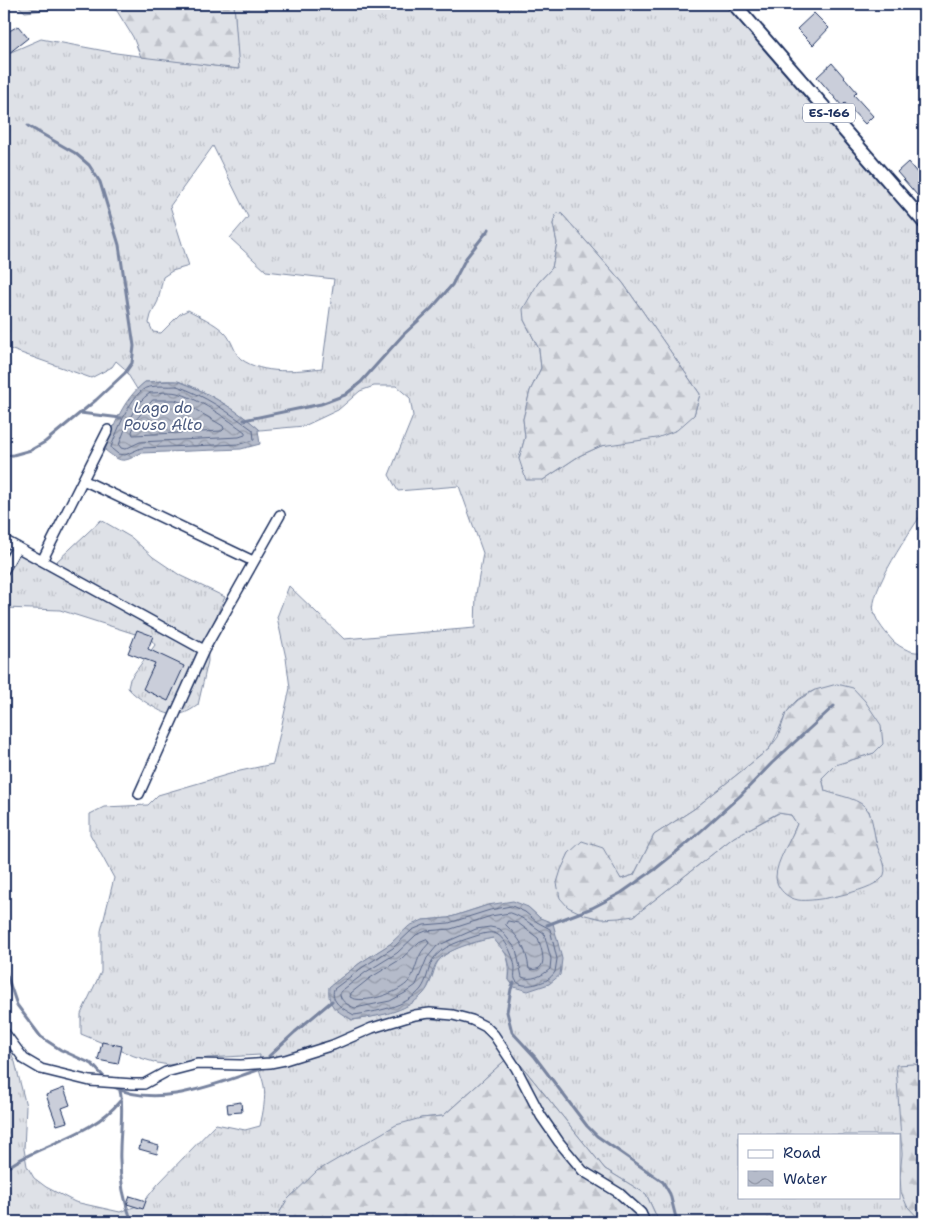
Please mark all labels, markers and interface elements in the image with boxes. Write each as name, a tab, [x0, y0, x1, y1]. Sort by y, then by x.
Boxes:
road number: ES-166	[803, 104, 855, 122]
water label: Lago do Pouso Alto	[124, 398, 202, 435]
legend	[738, 1134, 900, 1198]
text: Road	[783, 1143, 821, 1163]
text: Water	[783, 1169, 827, 1189]

